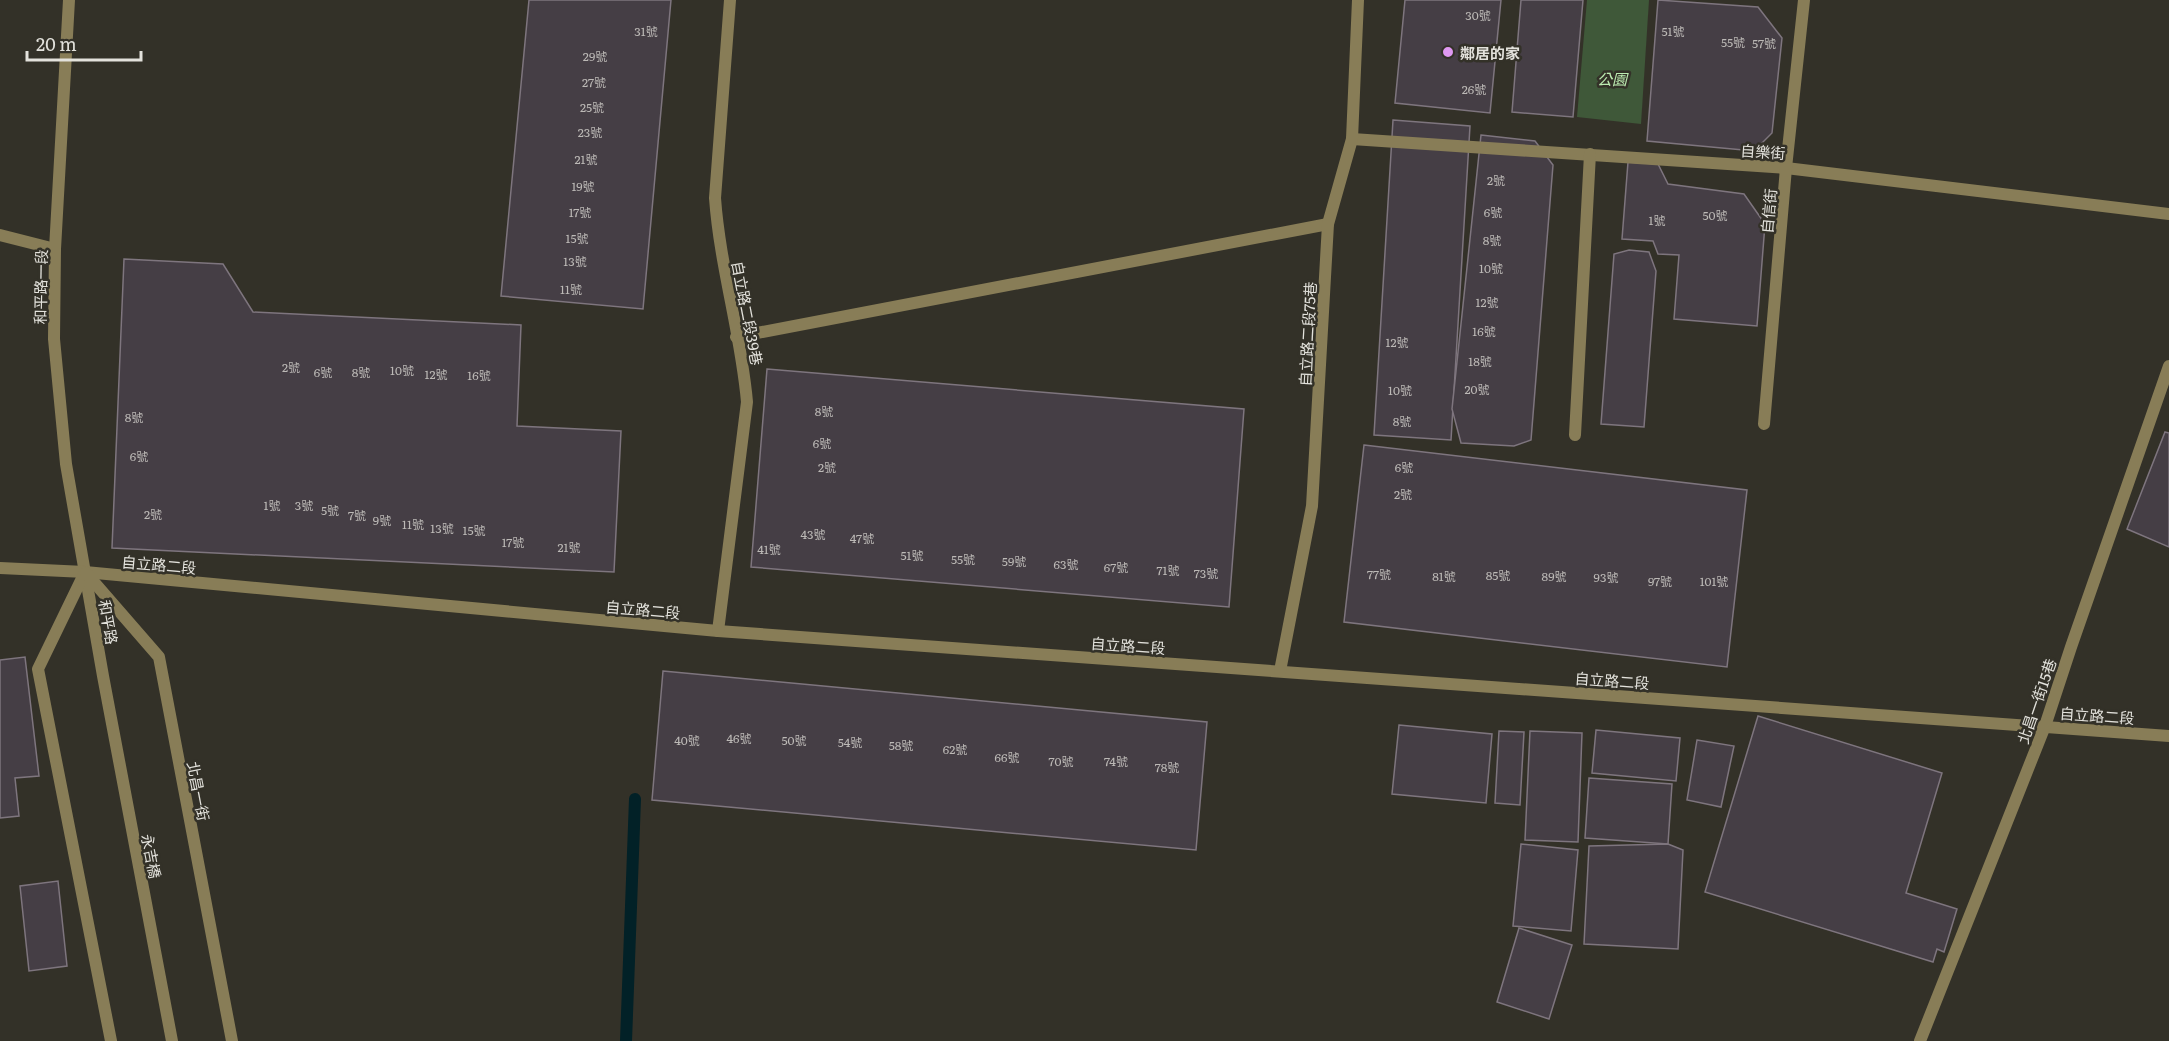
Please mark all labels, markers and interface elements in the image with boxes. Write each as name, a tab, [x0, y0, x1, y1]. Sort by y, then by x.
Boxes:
house number: 30號	[1465, 6, 1491, 24]
house number: 31號	[634, 22, 658, 40]
house number: 51號	[1662, 22, 1684, 40]
scale bar	[27, 24, 141, 62]
text: 20 m	[36, 30, 77, 57]
house number: 55號	[1721, 33, 1745, 51]
house number: 57號	[1752, 34, 1776, 52]
place label: 鄰居的家	[1460, 41, 1520, 64]
marker: 鄰居的家	[1441, 45, 1455, 59]
house number: 29號	[583, 47, 607, 65]
park label: 公園	[1597, 67, 1629, 90]
house number: 27號	[582, 73, 606, 91]
house number: 26號	[1462, 80, 1486, 98]
house number: 25號	[580, 98, 604, 116]
house number: 23號	[578, 123, 602, 141]
street label: 自樂街	[1740, 138, 1786, 164]
house number: 21號	[575, 150, 597, 168]
house number: 2號	[1487, 171, 1505, 189]
house number: 19號	[571, 177, 595, 195]
street label: 自信街	[1755, 188, 1781, 234]
house number: 17號	[569, 203, 591, 221]
house number: 6號	[1484, 203, 1502, 221]
house number: 50號	[1702, 206, 1728, 224]
house number: 1號	[1649, 211, 1665, 229]
house number: 15號	[566, 229, 588, 247]
house number: 8號	[1483, 231, 1501, 249]
street label: 和平路一段	[28, 249, 52, 325]
house number: 13號	[563, 252, 587, 270]
street label: 自立路二段39巷	[727, 259, 769, 367]
house number: 10號	[1479, 259, 1503, 277]
house number: 11號	[560, 280, 582, 298]
street label: 自立路二段75巷	[1293, 281, 1321, 387]
house number: 12號	[1476, 293, 1498, 311]
house number: 16號	[1472, 322, 1496, 340]
house number: 12號	[1386, 333, 1408, 351]
house number: 18號	[1468, 352, 1492, 370]
house number: 2號	[282, 358, 300, 376]
house number: 10號	[390, 361, 414, 379]
house number: 6號	[314, 363, 332, 381]
house number: 8號	[352, 363, 370, 381]
house number: 12號	[425, 365, 447, 383]
house number: 16號	[467, 366, 491, 384]
house number: 20號	[1464, 380, 1490, 398]
house number: 10號	[1388, 381, 1412, 399]
house number: 8號	[815, 402, 833, 420]
house number: 8號	[125, 408, 143, 426]
house number: 8號	[1393, 412, 1411, 430]
house number: 6號	[813, 434, 831, 452]
house number: 6號	[130, 447, 148, 465]
house number: 2號	[818, 458, 836, 476]
house number: 6號	[1395, 458, 1413, 476]
house number: 2號	[1394, 485, 1412, 503]
house number: 1號	[264, 496, 280, 514]
house number: 3號	[295, 496, 313, 514]
house number: 5號	[321, 501, 339, 519]
house number: 2號	[144, 505, 162, 523]
house number: 7號	[348, 506, 366, 524]
house number: 9號	[373, 511, 391, 529]
house number: 11號	[402, 515, 424, 533]
house number: 13號	[430, 519, 454, 537]
house number: 15號	[463, 521, 485, 539]
house number: 43號	[800, 525, 826, 543]
house number: 47號	[850, 529, 874, 547]
house number: 17號	[502, 533, 524, 551]
house number: 21號	[558, 538, 580, 556]
house number: 41號	[757, 540, 781, 558]
house number: 51號	[901, 546, 923, 564]
street label: 自立路二段	[121, 549, 197, 579]
house number: 55號	[951, 550, 975, 568]
house number: 59號	[1002, 552, 1026, 570]
house number: 63號	[1054, 555, 1078, 573]
house number: 67號	[1104, 558, 1128, 576]
house number: 71號	[1157, 561, 1179, 579]
house number: 73號	[1194, 564, 1218, 582]
house number: 77號	[1367, 565, 1391, 583]
house number: 85號	[1486, 566, 1510, 584]
house number: 81號	[1432, 567, 1456, 585]
house number: 89號	[1542, 567, 1566, 585]
house number: 93號	[1594, 568, 1618, 586]
house number: 97號	[1648, 572, 1672, 590]
house number: 101號	[1700, 572, 1728, 590]
street label: 自立路二段	[605, 594, 681, 624]
street label: 和平路	[94, 598, 124, 646]
street label: 自立路二段	[1090, 631, 1166, 659]
street label: 北昌一街15巷	[2011, 655, 2061, 747]
street label: 自立路二段	[1574, 666, 1650, 694]
street label: 自立路二段	[2059, 701, 2135, 729]
house number: 46號	[726, 729, 752, 747]
house number: 40號	[674, 731, 700, 749]
house number: 50號	[781, 731, 807, 749]
house number: 54號	[838, 733, 862, 751]
house number: 58號	[889, 736, 913, 754]
house number: 62號	[943, 740, 967, 758]
house number: 66號	[995, 748, 1019, 766]
house number: 70號	[1048, 752, 1074, 770]
house number: 74號	[1104, 752, 1128, 770]
house number: 78號	[1155, 758, 1179, 776]
street label: 北昌一街	[182, 759, 216, 823]
street label: 永吉橋	[136, 832, 168, 880]

